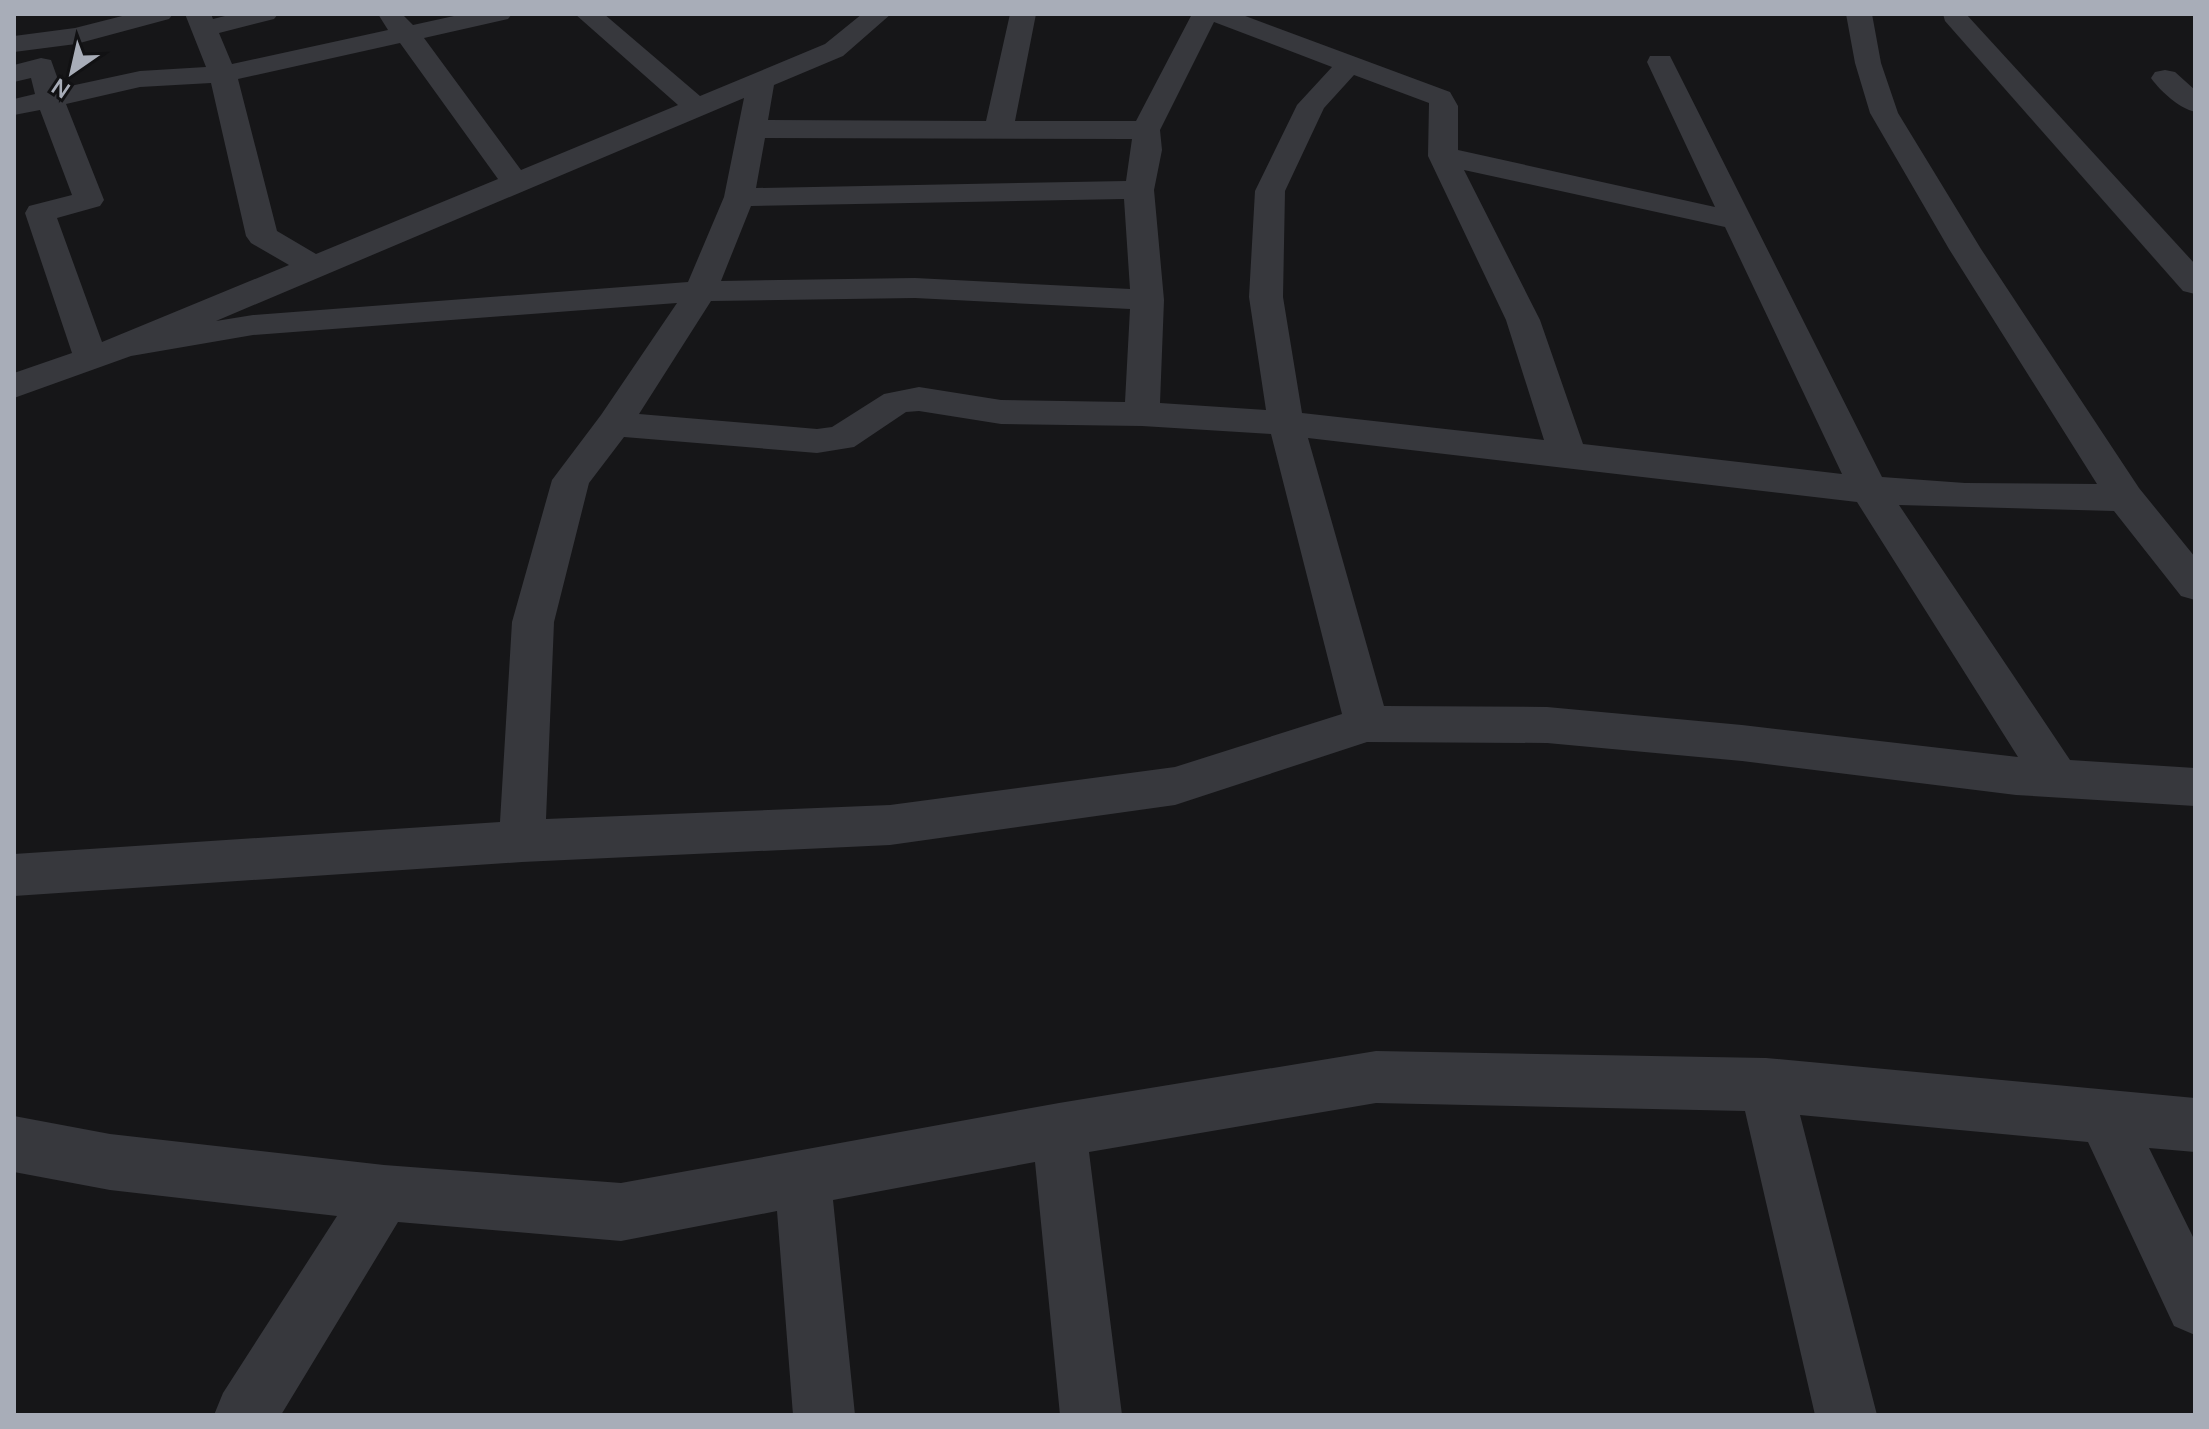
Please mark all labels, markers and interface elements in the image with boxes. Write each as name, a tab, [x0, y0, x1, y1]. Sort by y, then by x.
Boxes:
north arrow	[32, 32, 112, 112]
text: N	[46, 72, 76, 105]

